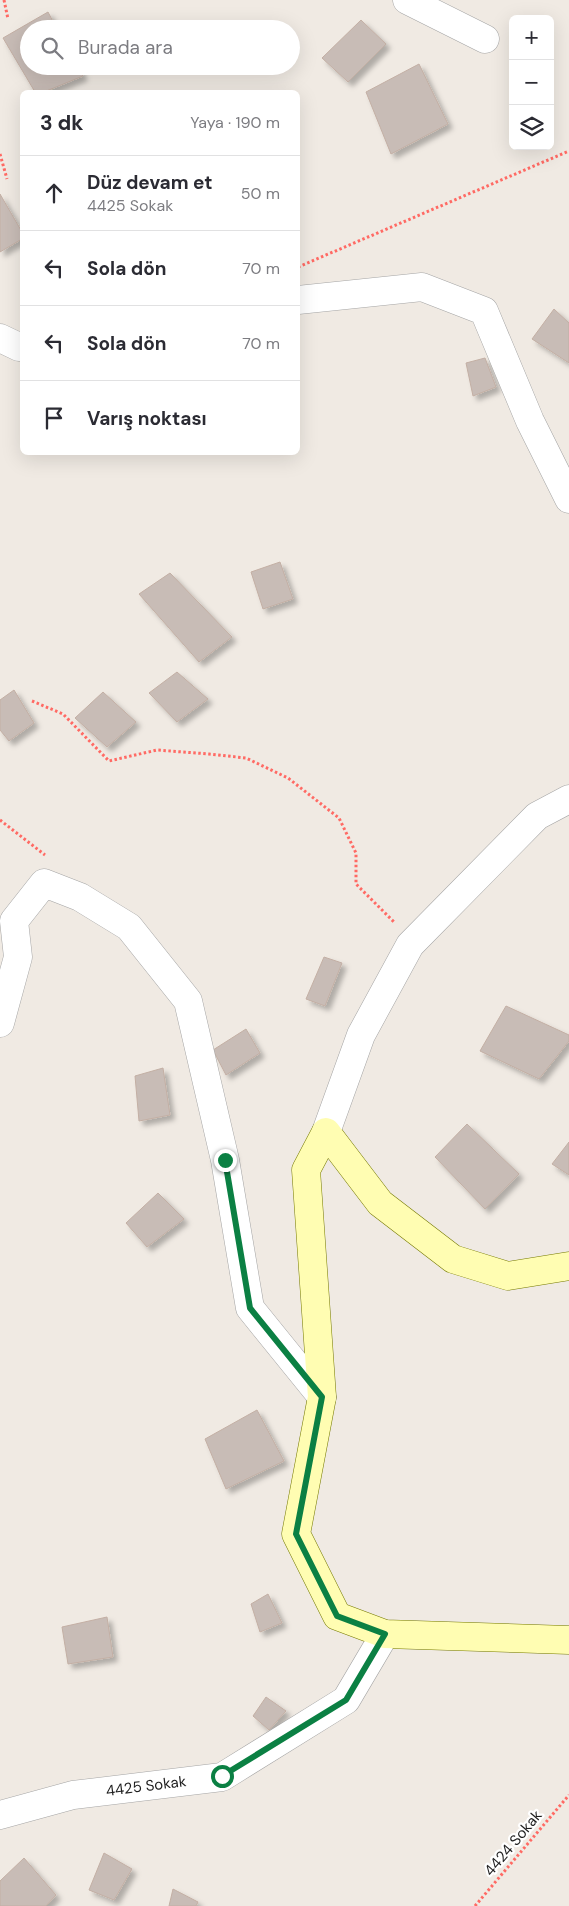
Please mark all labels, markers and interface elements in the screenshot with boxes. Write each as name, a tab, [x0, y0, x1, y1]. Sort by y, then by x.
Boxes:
map controls	[509, 15, 554, 150]
button: +	[509, 15, 554, 60]
search box	[20, 20, 300, 75]
icon: search	[38, 34, 66, 62]
text: Burada ara	[78, 35, 173, 60]
button: −	[509, 60, 554, 105]
button: layers	[509, 105, 554, 150]
text: 3 dk	[40, 109, 84, 137]
text: Yaya · 190 m	[190, 112, 280, 133]
text: Düz devam et	[87, 170, 213, 195]
icon: ahead	[40, 179, 68, 207]
text: 50 m	[241, 183, 280, 204]
text: 4425 Sokak	[87, 195, 173, 216]
icon: left	[40, 254, 68, 282]
text: Sola dön	[87, 256, 167, 281]
text: 70 m	[242, 258, 280, 279]
icon: left	[40, 329, 68, 357]
text: Sola dön	[87, 331, 167, 356]
text: 70 m	[242, 333, 280, 354]
icon: arrive	[40, 404, 68, 432]
text: Varış noktası	[87, 406, 207, 431]
route end	[214, 1149, 237, 1172]
route start	[211, 1765, 234, 1788]
street label: 4425 Sokak	[105, 1771, 188, 1801]
street label: 4424 Sokak	[479, 1805, 547, 1880]

